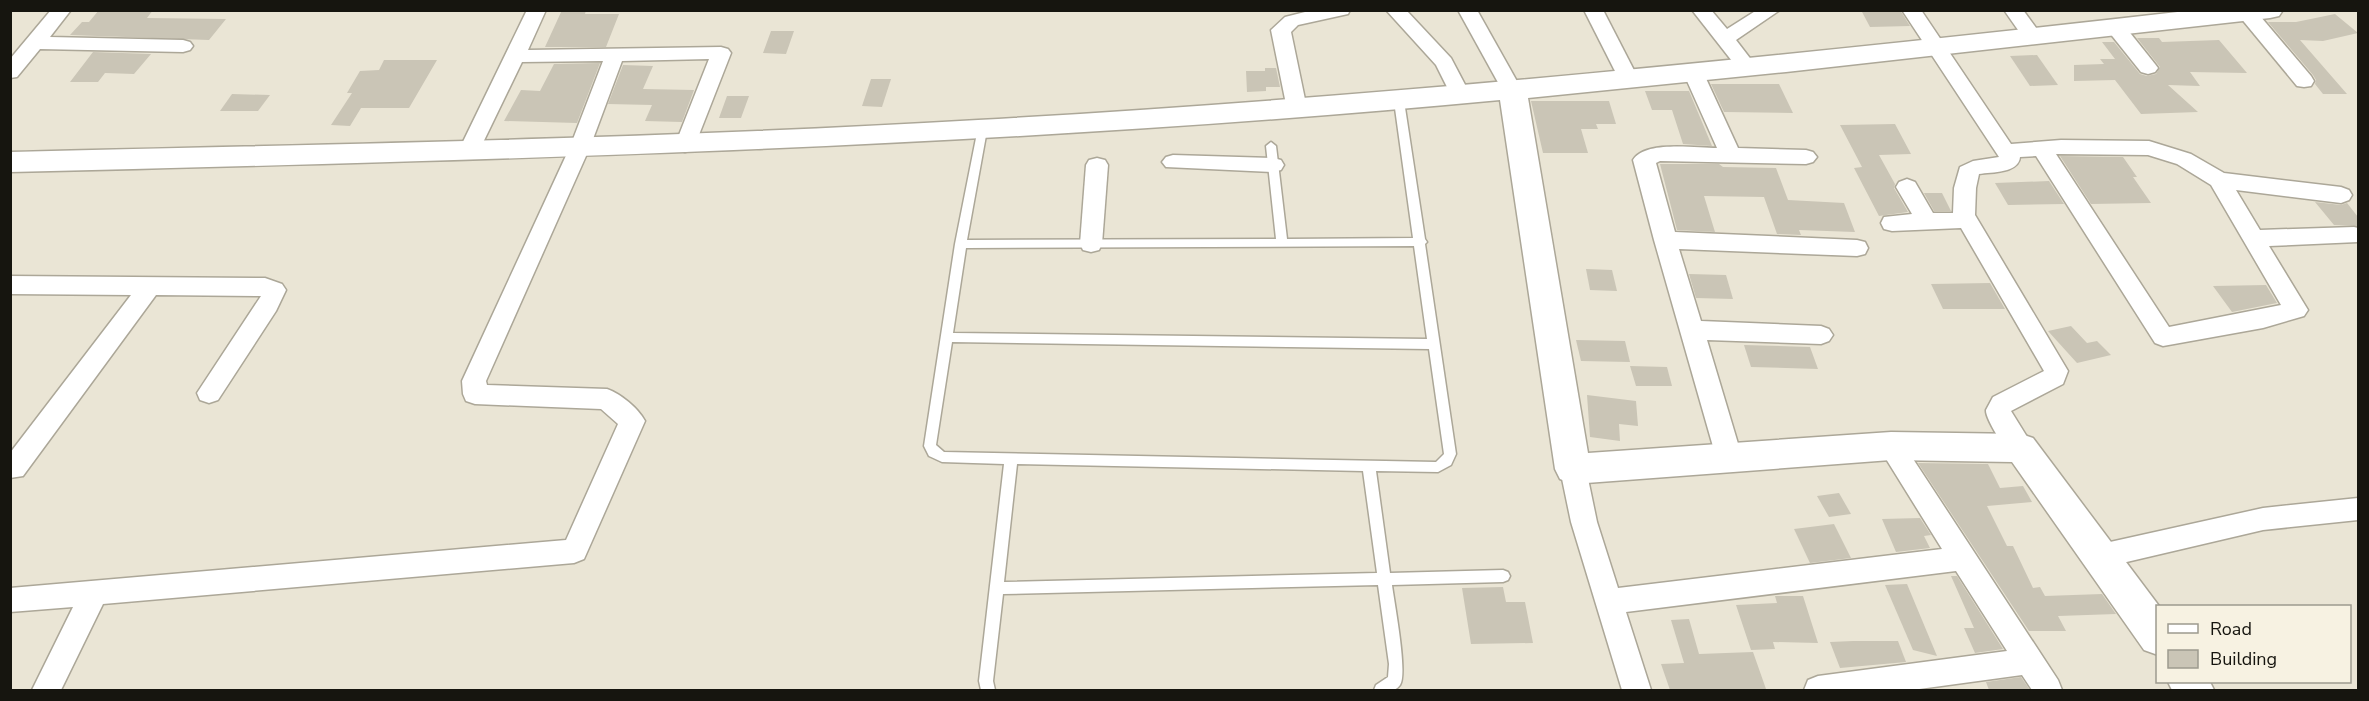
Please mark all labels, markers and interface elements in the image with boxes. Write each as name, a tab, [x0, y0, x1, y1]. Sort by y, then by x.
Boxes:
legend	[2156, 605, 2351, 683]
text: Road	[2210, 617, 2252, 641]
text: Building	[2210, 647, 2277, 671]

